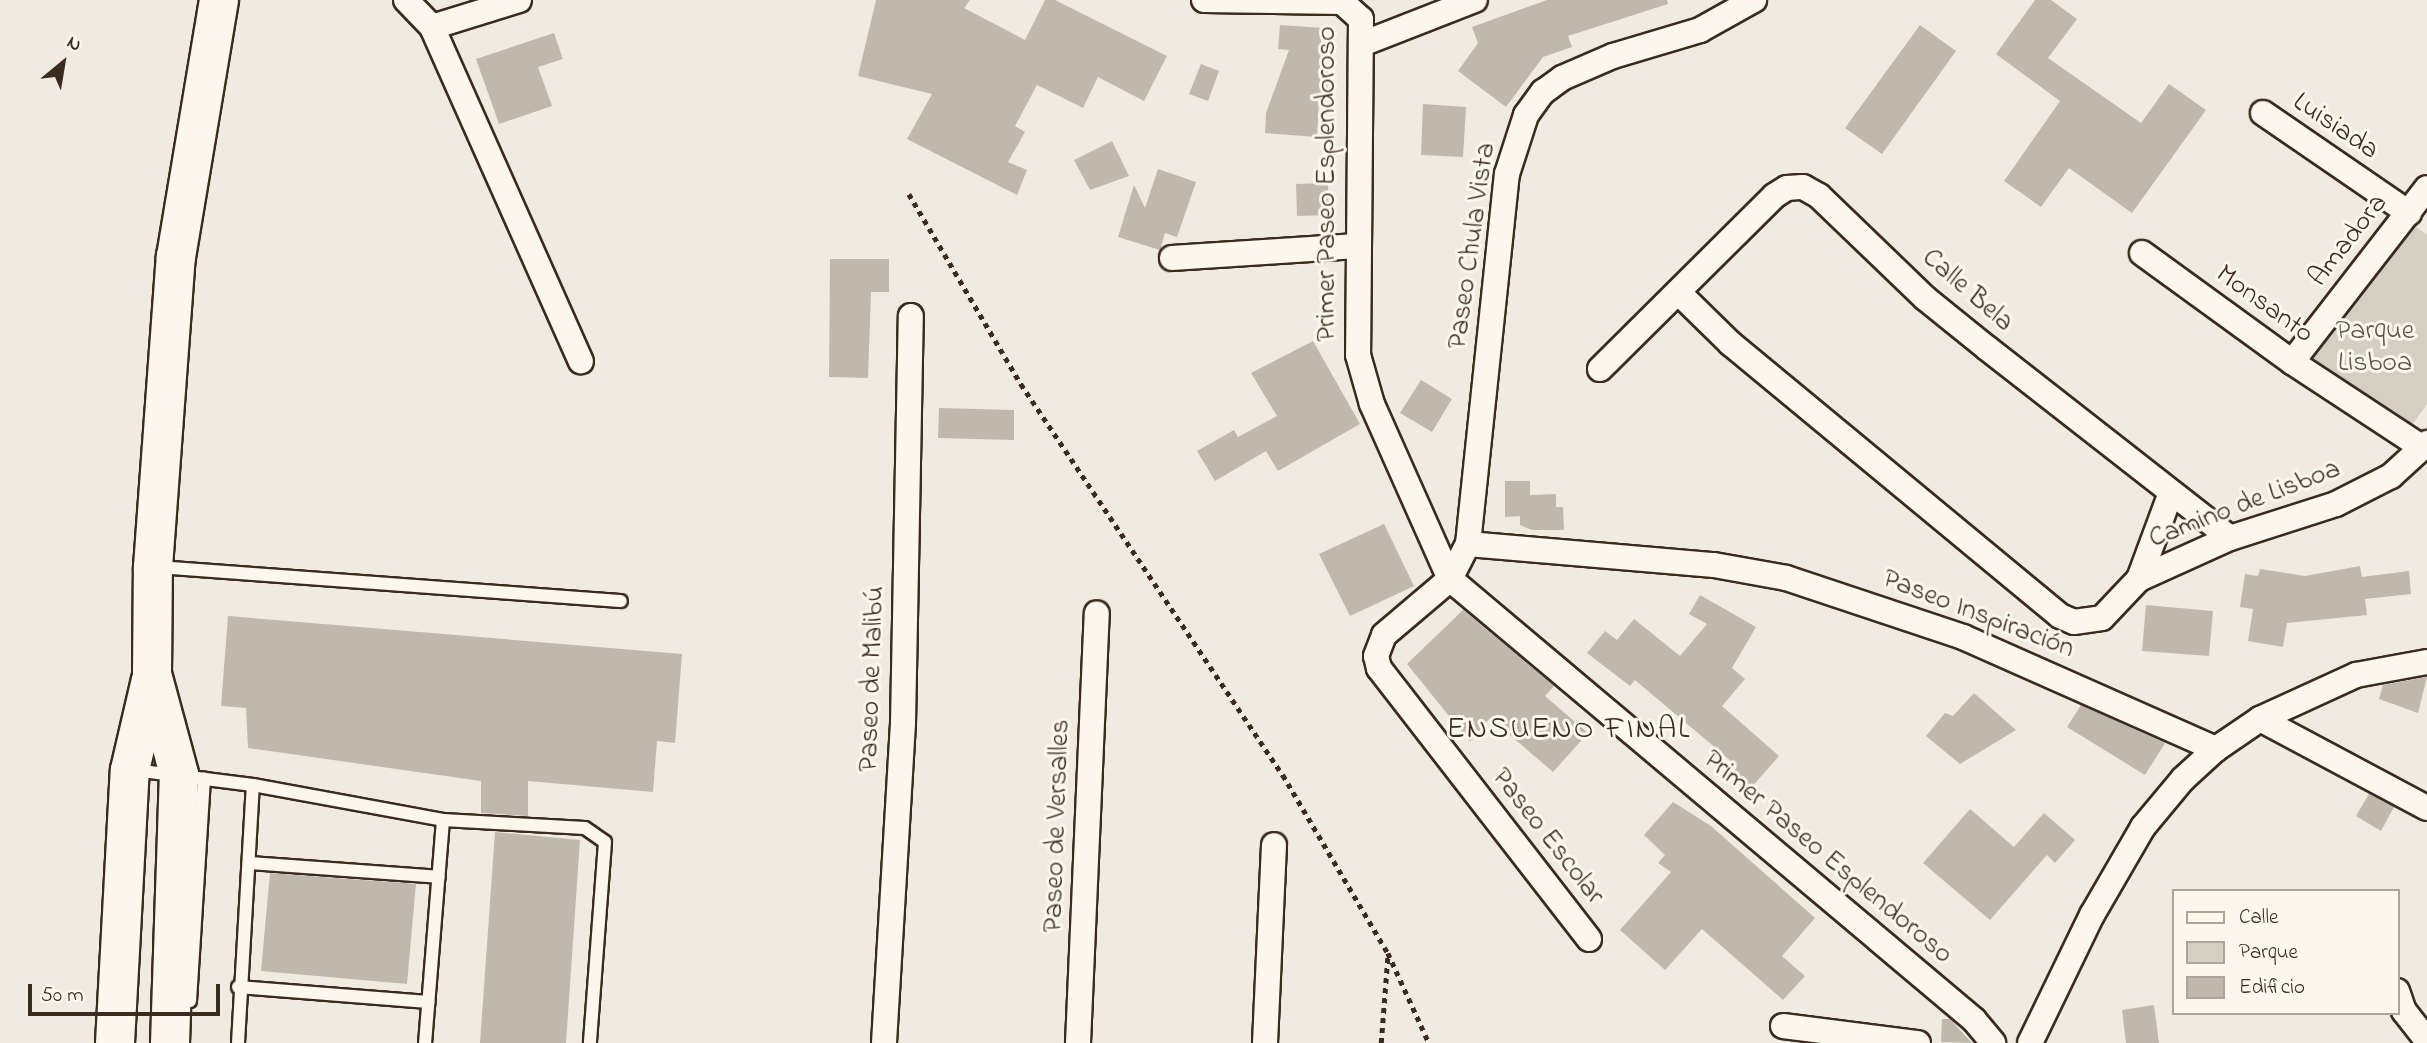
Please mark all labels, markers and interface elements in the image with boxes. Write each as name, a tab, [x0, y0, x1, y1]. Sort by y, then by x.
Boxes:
street label: Primer Paseo Esplendoroso	[1311, 26, 1345, 342]
north arrow	[28, 28, 98, 98]
text: N	[61, 29, 86, 59]
street label: Luisiada	[2286, 86, 2384, 168]
street label: Paseo Chula Vista	[1442, 141, 1504, 351]
street label: Amadora	[2302, 188, 2396, 294]
street label: Calle Bela	[1914, 242, 2020, 340]
street label: Monsanto	[2209, 258, 2319, 352]
park label: Parque Lisboa	[2336, 315, 2414, 381]
street label: Camino de Lisboa	[2145, 453, 2345, 557]
street label: Paseo Inspiración	[1877, 563, 2079, 667]
street label: Paseo de Malibú	[853, 586, 893, 772]
district label: ENSUENO FINAL	[1448, 712, 1690, 748]
street label: Paseo de Versalles	[1037, 719, 1079, 933]
street label: Primer Paseo Esplendoroso	[1695, 744, 1959, 972]
street label: Paseo Escolar	[1483, 762, 1611, 912]
legend	[2172, 889, 2399, 1015]
text: Calle	[2239, 903, 2278, 933]
text: Parque	[2239, 938, 2298, 968]
scale bar	[32, 970, 224, 1014]
text: Edificio	[2239, 973, 2305, 1003]
text: 50 m	[41, 981, 84, 1011]

